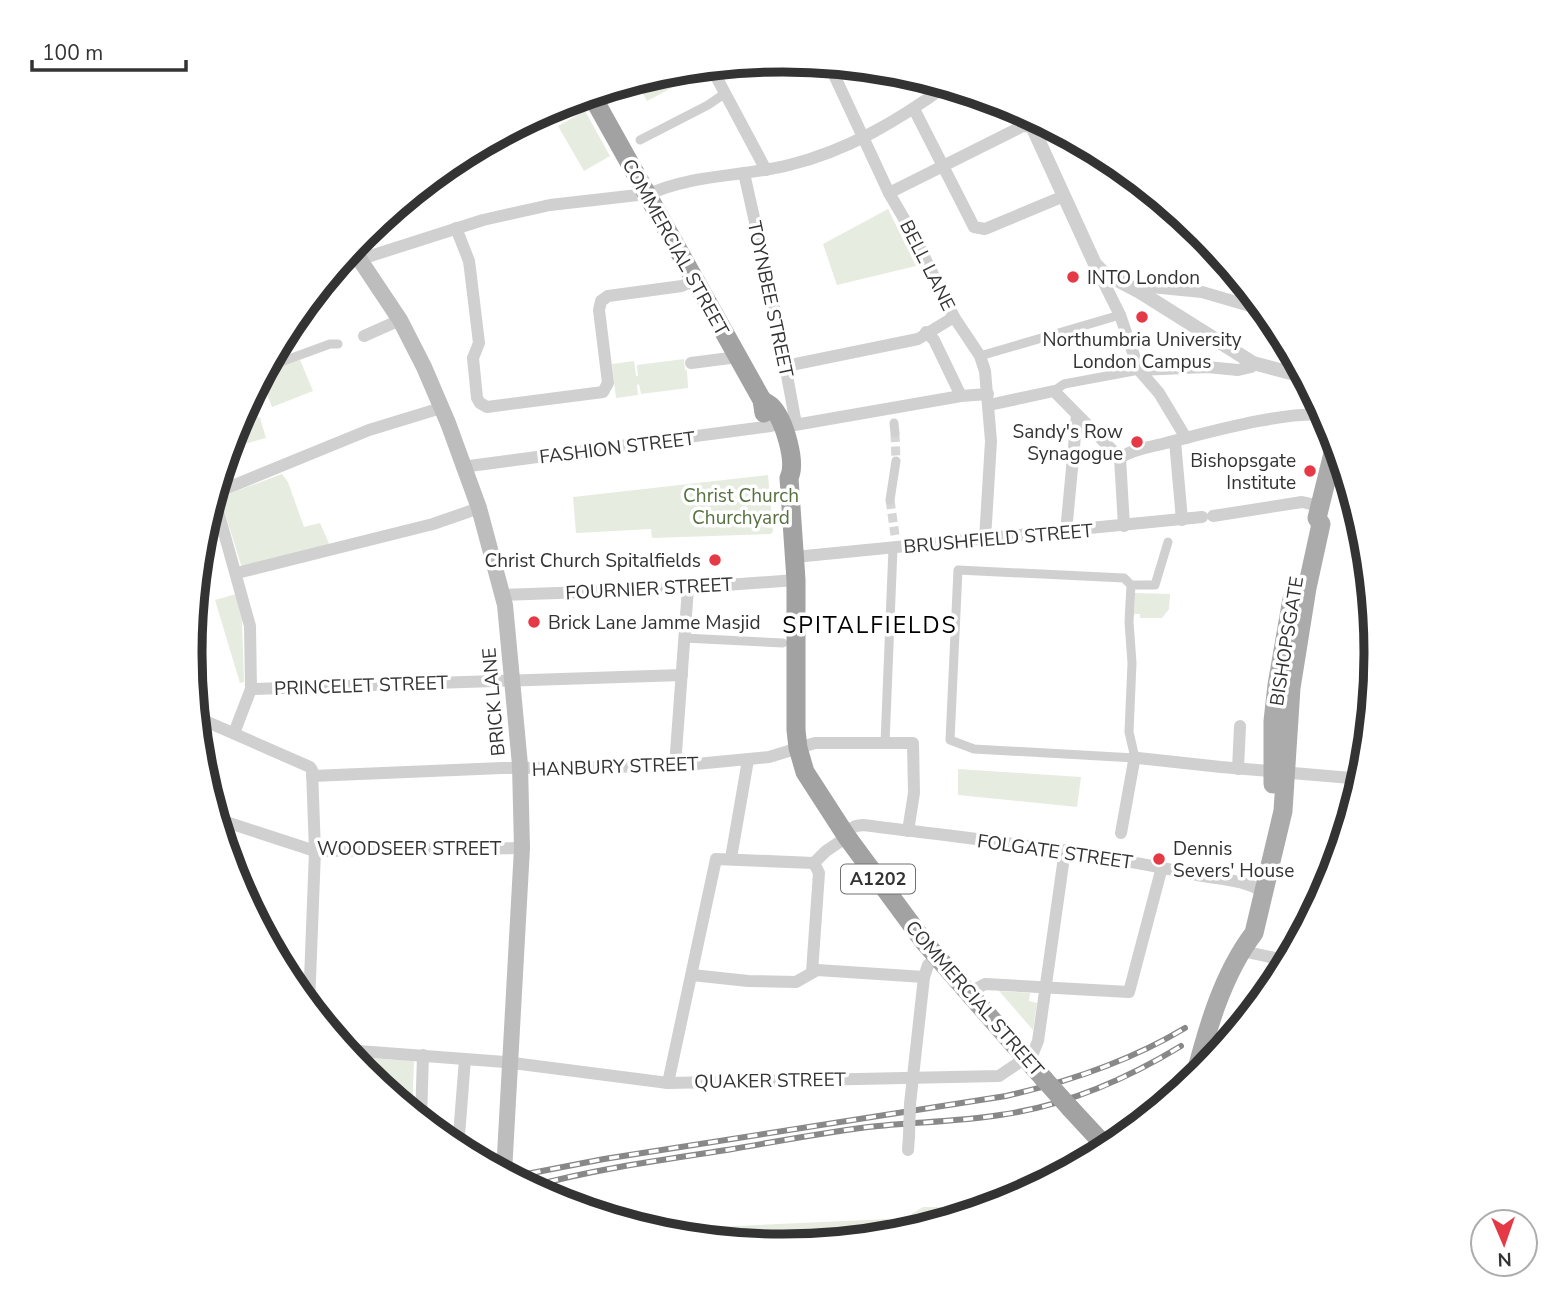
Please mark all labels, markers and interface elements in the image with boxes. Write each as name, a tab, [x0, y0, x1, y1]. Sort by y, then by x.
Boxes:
scale bar	[32, 28, 186, 72]
text: 100 m	[42, 39, 103, 67]
street label: COMMERCIAL STREET	[616, 154, 735, 341]
street label: BELL LANE	[893, 216, 961, 315]
street label: TOYNBEE STREET	[741, 219, 799, 380]
place label: INTO London	[1087, 265, 1200, 291]
marker: INTO London	[1065, 269, 1081, 285]
marker: Northumbria University London Campus	[1134, 309, 1150, 325]
place label: Northumbria University London Campus	[1042, 327, 1242, 375]
place label: Sandy's Row Synagogue	[1012, 419, 1123, 467]
street label: FASHION STREET	[538, 425, 697, 470]
marker: Sandy's Row Synagogue	[1129, 434, 1145, 450]
place label: Bishopsgate Institute	[1190, 448, 1296, 496]
marker: Bishopsgate Institute	[1302, 463, 1318, 479]
park label: Christ Church Churchyard	[683, 483, 799, 531]
street label: BRUSHFIELD STREET	[902, 518, 1094, 560]
place label: Christ Church Spitalfields	[484, 548, 701, 574]
marker: Christ Church Spitalfields	[707, 552, 723, 568]
street label: FOURNIER STREET	[565, 572, 734, 606]
street label: BISHOPSGATE	[1264, 574, 1310, 708]
place label: Brick Lane Jamme Masjid	[548, 610, 761, 636]
district label: SPITALFIELDS	[782, 610, 958, 641]
marker: Brick Lane Jamme Masjid	[526, 614, 542, 630]
street label: BRICK LANE	[476, 647, 512, 757]
street label: PRINCELET STREET	[274, 670, 449, 702]
street label: HANBURY STREET	[531, 751, 699, 783]
street label: FOLGATE STREET	[975, 828, 1135, 876]
street label: WOODSEER STREET	[317, 836, 502, 862]
place label: Dennis Severs' House	[1173, 836, 1294, 884]
marker: Dennis Severs' House	[1151, 851, 1167, 867]
road number: A1202	[841, 864, 915, 894]
street label: COMMERCIAL STREET	[899, 915, 1050, 1083]
street label: QUAKER STREET	[694, 1067, 847, 1095]
north arrow	[1469, 1208, 1539, 1278]
text: N	[1497, 1246, 1512, 1272]

